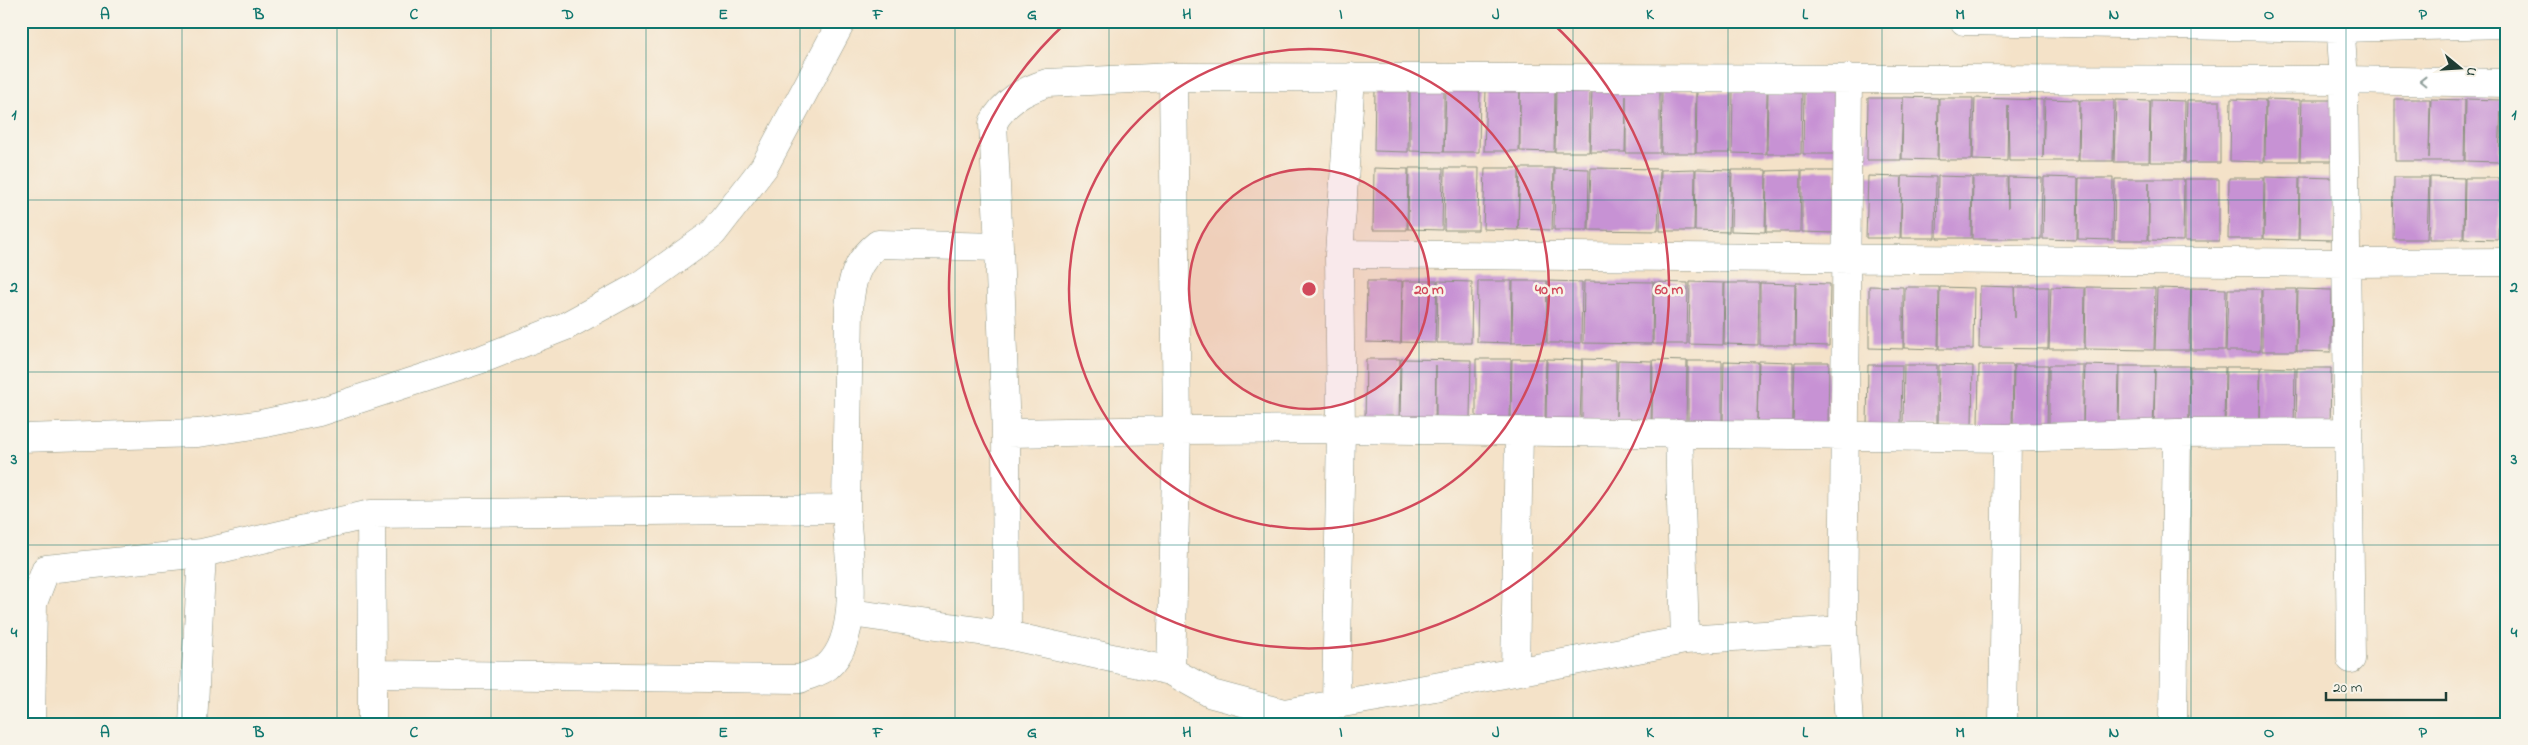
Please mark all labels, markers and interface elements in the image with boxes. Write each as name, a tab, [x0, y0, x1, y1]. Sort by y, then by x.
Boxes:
text: A	[100, 3, 110, 27]
text: B	[253, 3, 265, 27]
text: C	[410, 3, 419, 27]
text: D	[561, 3, 574, 27]
text: E	[718, 3, 728, 27]
text: F	[872, 3, 884, 27]
text: G	[1027, 3, 1037, 27]
text: H	[1182, 3, 1192, 27]
text: I	[1339, 3, 1343, 27]
text: J	[1492, 3, 1500, 27]
text: K	[1646, 3, 1655, 27]
text: L	[1802, 3, 1809, 27]
text: M	[1955, 3, 1965, 27]
text: N	[2109, 3, 2120, 27]
text: O	[2264, 3, 2275, 27]
text: P	[2419, 3, 2428, 27]
north arrow	[2436, 42, 2486, 92]
text: U	[2460, 64, 2482, 79]
one-way arrow	[2419, 76, 2427, 87]
text: 1	[11, 103, 17, 127]
text: 1	[2511, 103, 2517, 127]
text: 2	[9, 276, 18, 300]
text: 2	[2509, 276, 2518, 300]
text: 20 m	[1413, 279, 1444, 301]
text: 40 m	[1534, 279, 1563, 301]
text: 60 m	[1654, 279, 1684, 301]
centre of rings	[1300, 280, 1318, 298]
text: 3	[10, 448, 18, 472]
text: 3	[2510, 448, 2518, 472]
text: 4	[10, 621, 18, 645]
text: 4	[2510, 621, 2518, 645]
scale bar	[2326, 670, 2446, 702]
text: 20 m	[2333, 677, 2363, 699]
text: A	[100, 721, 110, 745]
text: B	[253, 721, 265, 745]
text: C	[410, 721, 419, 745]
text: D	[561, 721, 574, 745]
text: E	[718, 721, 728, 745]
text: F	[872, 721, 884, 745]
text: G	[1027, 721, 1037, 745]
text: H	[1182, 721, 1192, 745]
text: I	[1339, 721, 1343, 745]
text: J	[1492, 721, 1500, 745]
text: K	[1646, 721, 1655, 745]
text: L	[1802, 721, 1809, 745]
text: M	[1955, 721, 1965, 745]
text: N	[2109, 721, 2120, 745]
text: O	[2264, 721, 2275, 745]
text: P	[2419, 721, 2428, 745]

